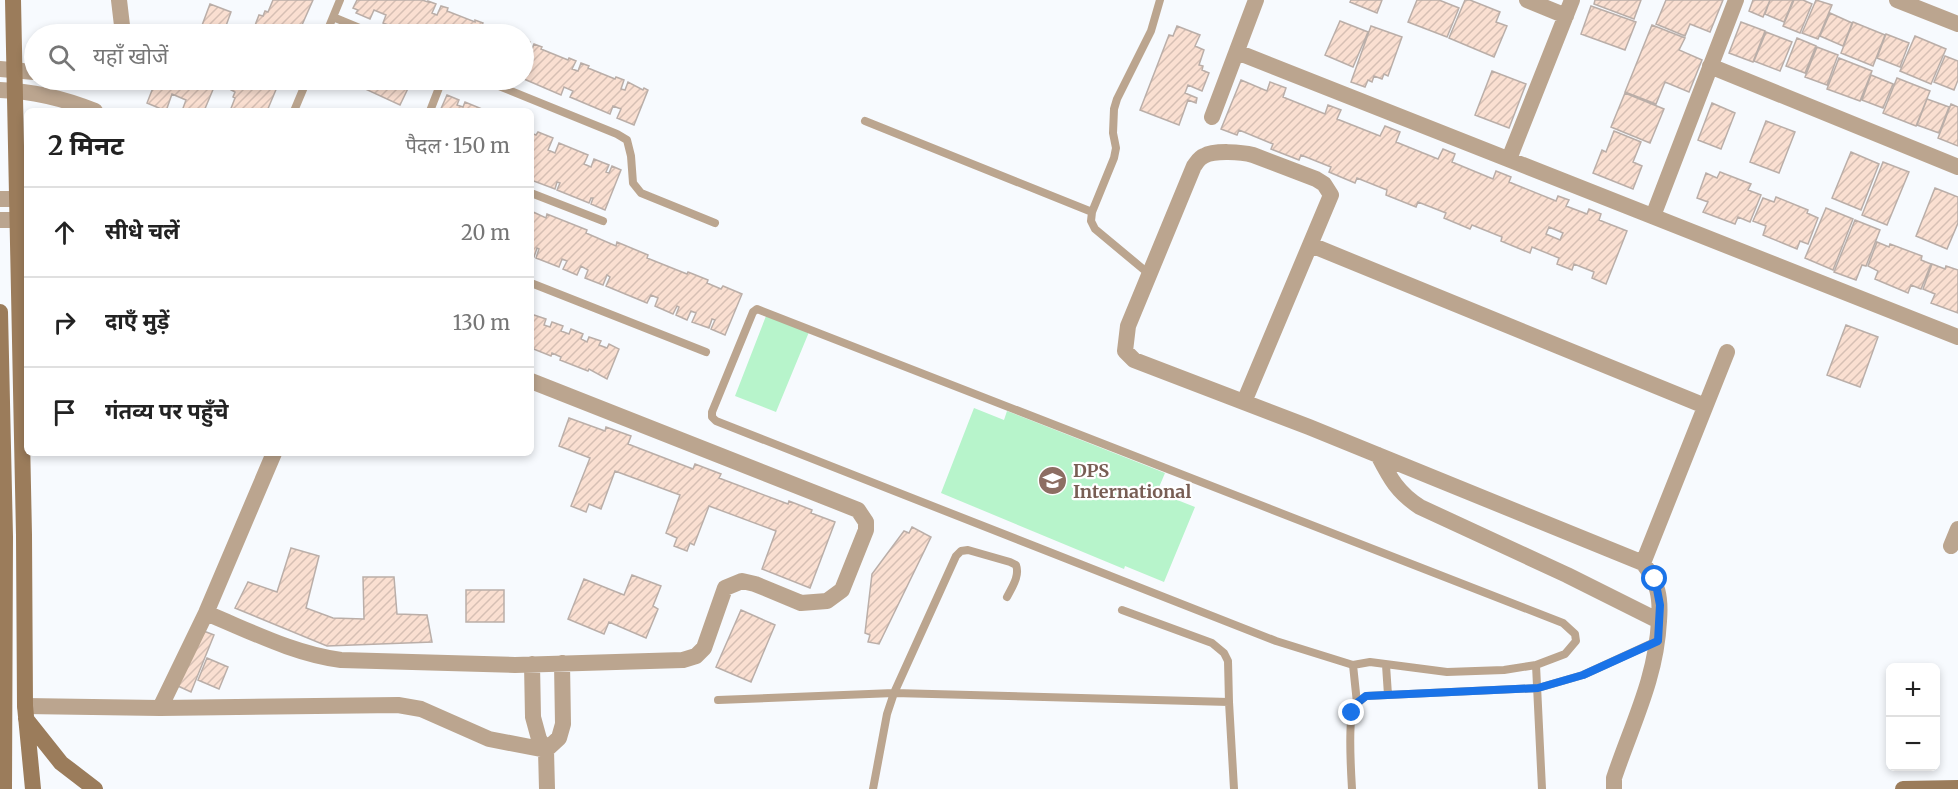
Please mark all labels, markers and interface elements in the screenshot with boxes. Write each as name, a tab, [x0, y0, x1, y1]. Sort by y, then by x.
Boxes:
search box	[24, 24, 534, 90]
icon: search	[45, 41, 78, 74]
text: यहाँ खोजें	[93, 42, 168, 70]
text: 2 मिनट	[48, 129, 124, 162]
text: पैदल · 150 m	[405, 133, 510, 158]
icon: ahead	[48, 216, 81, 249]
text: सीधे चलें	[105, 217, 180, 245]
text: 20 m	[461, 220, 510, 245]
icon: right	[48, 306, 81, 339]
text: दाएँ मुड़ें	[105, 307, 169, 335]
text: 130 m	[453, 310, 510, 335]
icon: arrive	[48, 396, 81, 429]
text: गंतव्य पर पहुँचे	[105, 397, 229, 425]
place label: DPS International	[1073, 459, 1191, 503]
school or university icon: DPS International	[1036, 464, 1068, 496]
route start	[1641, 565, 1667, 591]
map controls	[1886, 663, 1940, 771]
button: +	[1886, 663, 1940, 717]
route end	[1338, 699, 1364, 725]
button: −	[1886, 717, 1940, 771]

